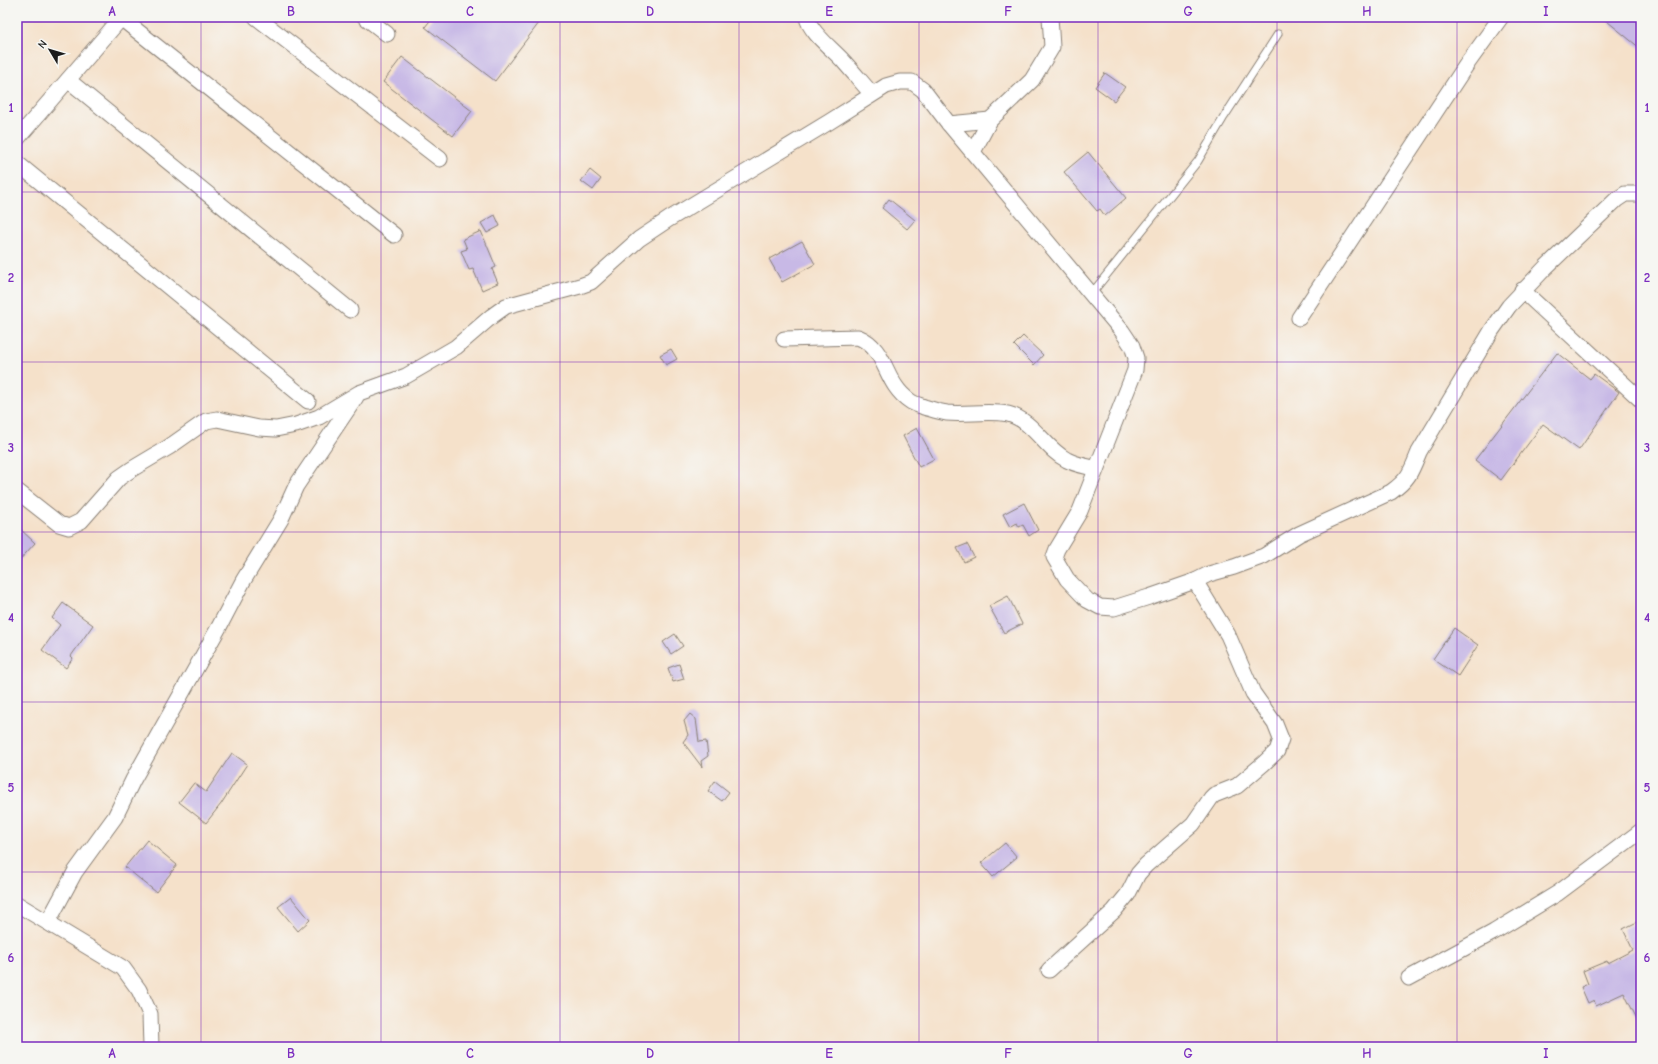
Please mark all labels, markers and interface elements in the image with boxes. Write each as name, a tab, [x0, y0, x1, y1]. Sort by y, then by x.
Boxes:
text: A	[108, 4, 116, 19]
text: B	[287, 4, 295, 19]
text: C	[466, 4, 474, 19]
text: D	[646, 4, 654, 19]
text: E	[825, 4, 833, 19]
text: F	[1004, 4, 1012, 19]
text: G	[1183, 4, 1193, 19]
text: H	[1362, 4, 1372, 19]
text: I	[1543, 4, 1549, 19]
north arrow	[30, 30, 70, 70]
text: N	[35, 37, 50, 51]
text: 1	[8, 100, 14, 115]
text: 1	[1644, 100, 1650, 115]
text: 2	[8, 270, 14, 285]
text: 2	[1644, 270, 1650, 285]
text: 3	[8, 440, 14, 455]
text: 3	[1644, 440, 1650, 455]
text: 4	[8, 610, 14, 625]
text: 4	[1644, 610, 1650, 625]
text: 5	[8, 780, 15, 795]
text: 5	[1644, 780, 1651, 795]
text: 6	[8, 950, 15, 965]
text: 6	[1644, 950, 1651, 965]
text: A	[108, 1046, 116, 1061]
text: B	[287, 1046, 295, 1061]
text: C	[466, 1046, 474, 1061]
text: D	[646, 1046, 654, 1061]
text: E	[825, 1046, 833, 1061]
text: F	[1004, 1046, 1012, 1061]
text: G	[1183, 1046, 1193, 1061]
text: H	[1362, 1046, 1372, 1061]
text: I	[1543, 1046, 1549, 1061]

